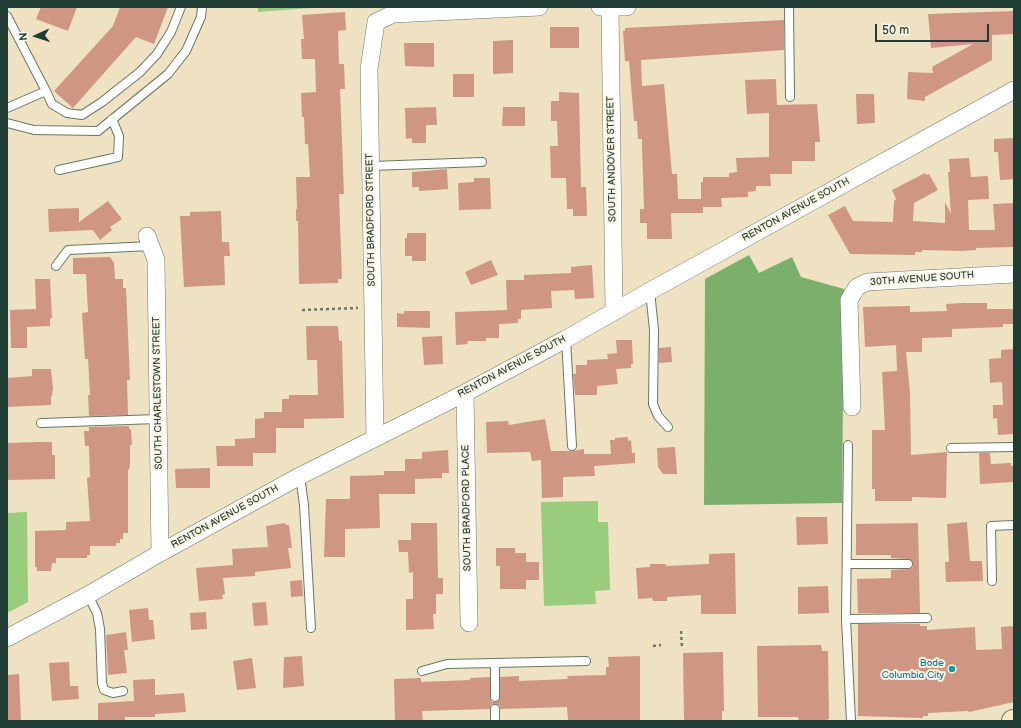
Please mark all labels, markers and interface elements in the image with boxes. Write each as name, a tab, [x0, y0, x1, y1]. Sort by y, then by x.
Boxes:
north arrow	[16, 16, 56, 56]
scale bar	[877, 16, 991, 42]
text: 50 m	[882, 23, 909, 38]
text: N	[17, 32, 30, 41]
street label: SOUTH ANDOVER STREET	[605, 96, 619, 222]
street label: SOUTH BRADFORD STREET	[364, 153, 378, 287]
street label: RENTON AVENUE SOUTH	[740, 175, 852, 245]
street label: 30TH AVENUE SOUTH	[869, 269, 975, 289]
street label: SOUTH CHARLESTOWN STREET	[151, 316, 165, 470]
street label: RENTON AVENUE SOUTH	[456, 333, 568, 401]
street label: SOUTH BRADFORD PLACE	[460, 445, 474, 571]
street label: RENTON AVENUE SOUTH	[169, 482, 281, 552]
place label: Bode Columbia City	[882, 657, 944, 680]
marker: Bode Columbia City	[947, 664, 957, 674]

